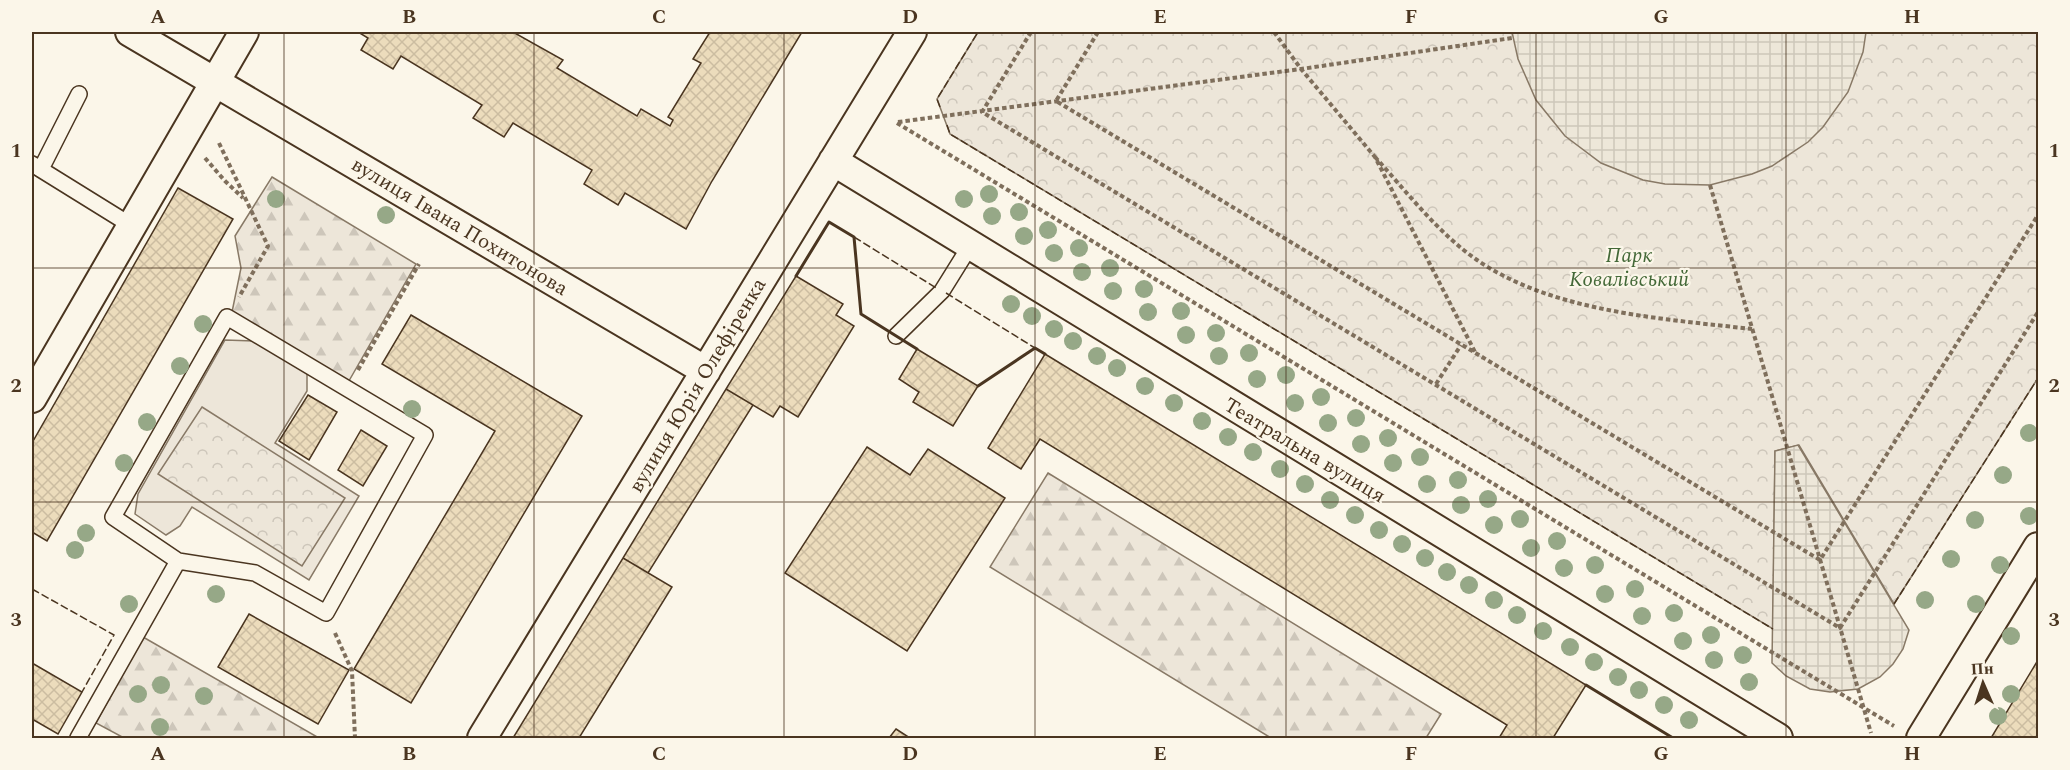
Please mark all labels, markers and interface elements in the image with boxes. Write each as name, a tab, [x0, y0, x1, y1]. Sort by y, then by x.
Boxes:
text: A	[150, 2, 166, 32]
text: B	[402, 2, 416, 32]
text: C	[652, 2, 666, 32]
text: D	[902, 2, 918, 32]
text: E	[1153, 2, 1167, 32]
text: F	[1405, 2, 1417, 32]
text: G	[1653, 2, 1669, 32]
text: H	[1904, 2, 1920, 32]
text: 1	[10, 136, 22, 166]
text: 1	[2048, 136, 2060, 166]
street label: вулиця Івана Похитонова	[345, 149, 575, 305]
park label: Парк Ковалівський	[1569, 240, 1689, 296]
street label: вулиця Юрія Олефіренка	[621, 271, 775, 499]
text: 2	[10, 371, 22, 401]
text: 2	[2048, 371, 2060, 401]
street label: Театральна вулиця	[1217, 390, 1392, 512]
text: 3	[10, 605, 22, 635]
text: 3	[2048, 605, 2060, 635]
north arrow	[1953, 653, 2013, 713]
text: Пн	[1970, 656, 1994, 682]
text: A	[150, 739, 166, 769]
text: B	[402, 739, 416, 769]
text: C	[652, 739, 666, 769]
text: D	[902, 739, 918, 769]
text: E	[1153, 739, 1167, 769]
text: F	[1405, 739, 1417, 769]
text: G	[1653, 739, 1669, 769]
text: H	[1904, 739, 1920, 769]

